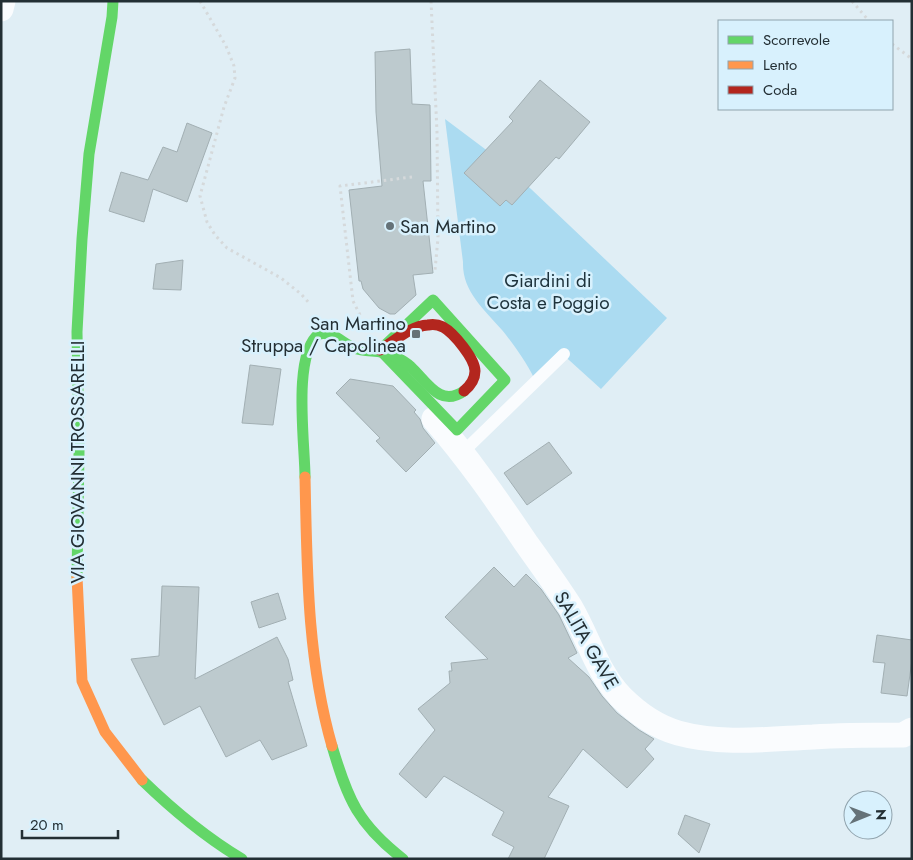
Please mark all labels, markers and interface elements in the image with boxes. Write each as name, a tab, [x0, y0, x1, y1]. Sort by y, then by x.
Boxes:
legend	[718, 20, 893, 110]
text: Scorrevole	[763, 29, 830, 51]
text: Lento	[763, 54, 797, 76]
text: Coda	[763, 79, 797, 101]
place label: San Martino	[400, 213, 496, 240]
marker: San Martino	[384, 220, 396, 232]
park label: Giardini di Costa e Poggio	[486, 267, 610, 316]
place label: San Martino Struppa / Capolinea	[241, 310, 406, 359]
marker: San Martino Struppa / Capolinea	[410, 328, 422, 340]
street label: VIA GIOVANNI TROSSARELLI	[64, 341, 91, 583]
street label: SALITA GAVE	[548, 586, 626, 694]
north arrow	[843, 790, 893, 840]
scale bar	[22, 808, 119, 840]
text: N	[871, 809, 891, 821]
text: 20 m	[30, 814, 64, 836]

